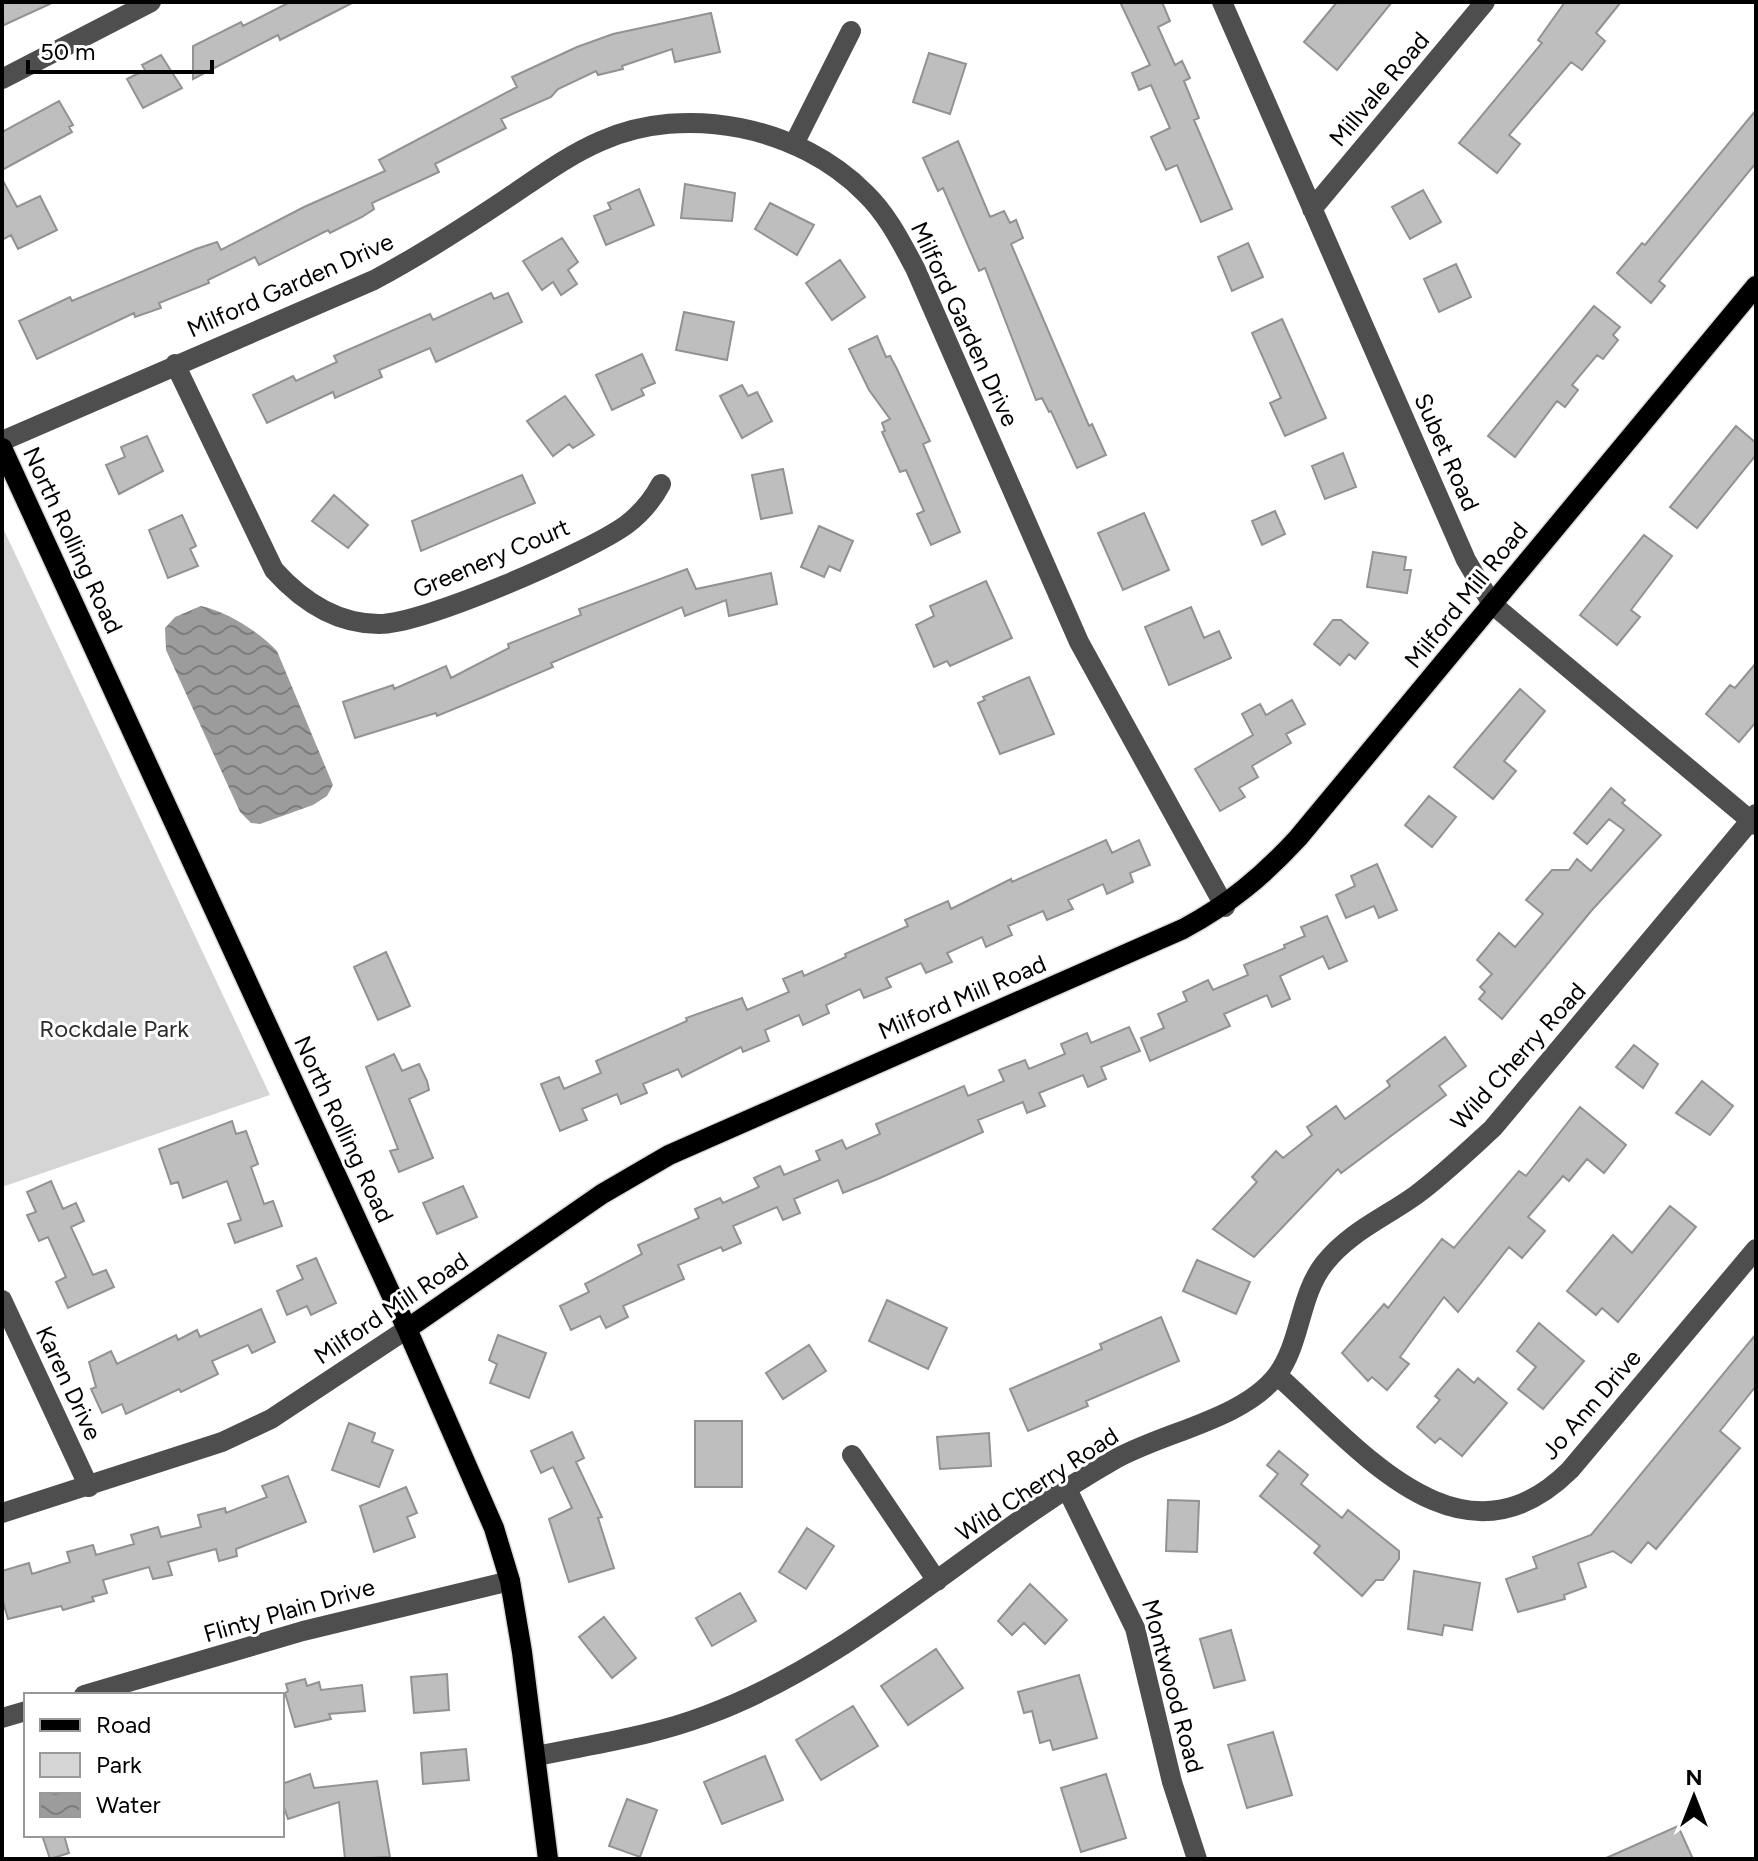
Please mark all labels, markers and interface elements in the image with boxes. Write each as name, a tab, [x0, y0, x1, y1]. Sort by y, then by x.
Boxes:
scale bar	[28, 24, 212, 74]
street label: Millvale Road	[1323, 26, 1435, 152]
text: 50 m	[40, 37, 96, 66]
street label: Milford Garden Drive	[905, 217, 1025, 431]
street label: Milford Garden Drive	[182, 226, 398, 344]
street label: Subet Road	[1408, 389, 1486, 515]
street label: North Rolling Road	[17, 442, 129, 638]
street label: Greenery Court	[408, 512, 574, 604]
street label: Milford Mill Road	[1398, 516, 1534, 674]
street label: Milford Mill Road	[874, 949, 1050, 1045]
street label: Wild Cherry Road	[1444, 977, 1592, 1135]
park label: Rockdale Park	[39, 1014, 189, 1043]
street label: North Rolling Road	[288, 1031, 400, 1227]
street label: Milford Mill Road	[308, 1246, 474, 1370]
street label: Karen Drive	[30, 1321, 108, 1445]
street label: Jo Ann Drive	[1535, 1343, 1647, 1465]
street label: Wild Cherry Road	[950, 1421, 1124, 1547]
street label: Flinty Plain Drive	[200, 1572, 378, 1648]
street label: Montwood Road	[1136, 1596, 1210, 1776]
legend	[24, 1693, 284, 1837]
text: Road	[96, 1710, 151, 1739]
text: Park	[96, 1750, 142, 1779]
north arrow	[1654, 1757, 1734, 1837]
text: N	[1685, 1764, 1703, 1791]
text: Water	[96, 1790, 161, 1819]

